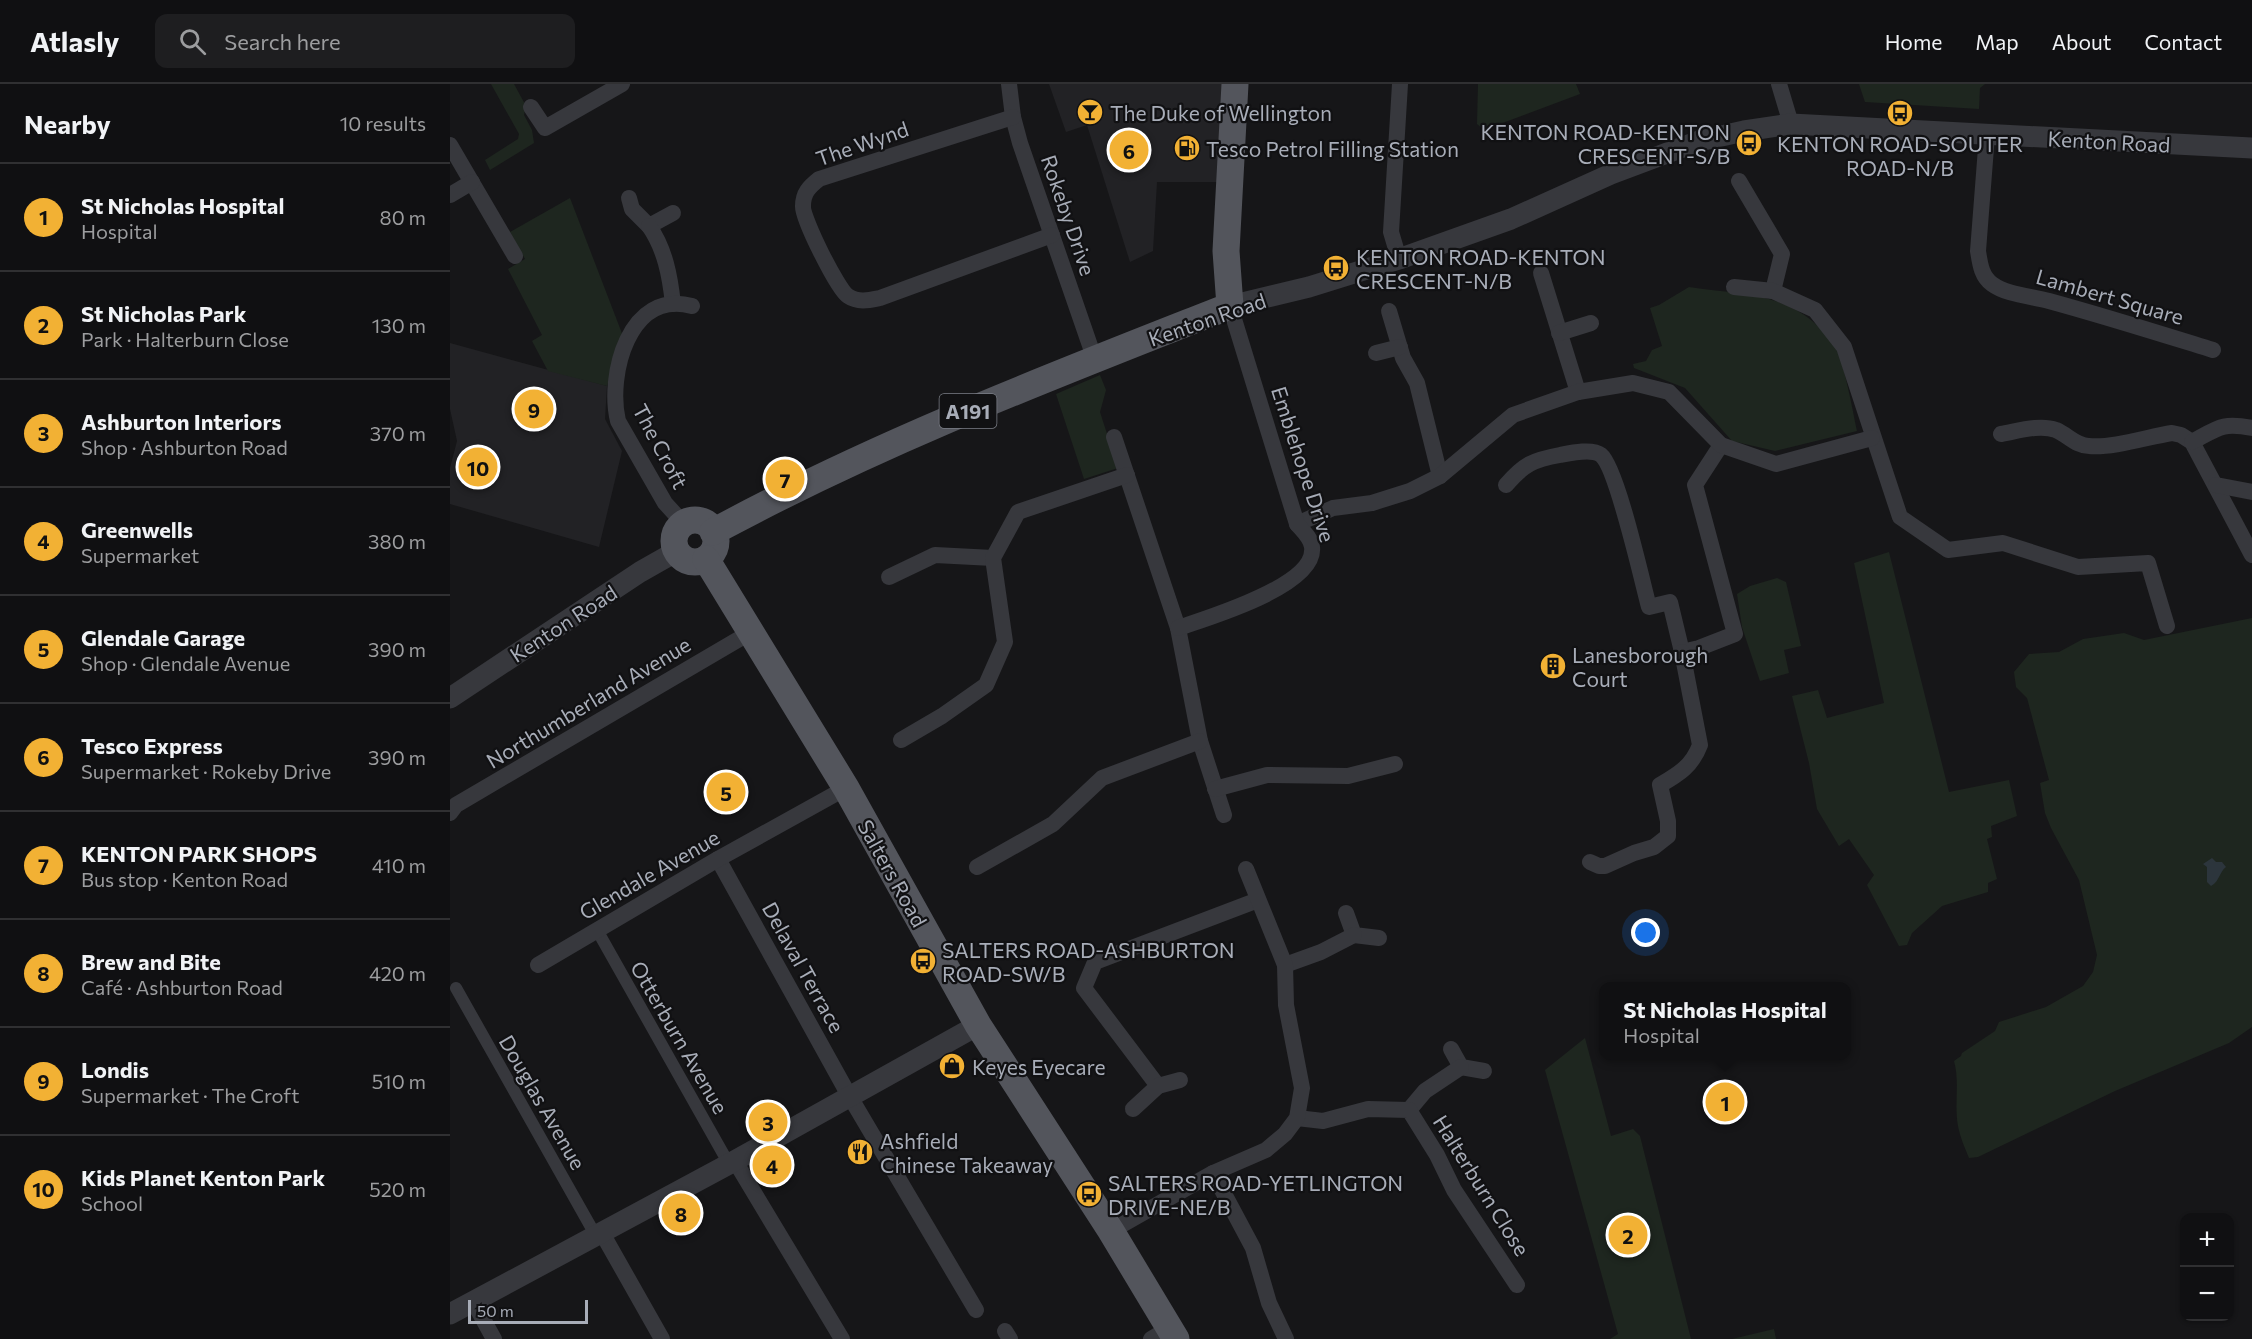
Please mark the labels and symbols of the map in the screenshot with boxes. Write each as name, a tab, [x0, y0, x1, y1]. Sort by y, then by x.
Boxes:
bar icon: The Duke of Wellington	[1075, 97, 1105, 127]
bus stop icon: KENTON ROAD-SOUTER ROAD-N/B	[1885, 98, 1915, 128]
place label: The Duke of Wellington	[1110, 100, 1332, 125]
street label: The Wynd	[812, 115, 912, 171]
place label: KENTON ROAD-KENTON CRESCENT-S/B	[1481, 119, 1730, 168]
street label: Kenton Road	[2047, 125, 2171, 157]
pin: 6	[1110, 128, 1148, 172]
bus stop icon: KENTON ROAD-KENTON CRESCENT-S/B	[1734, 128, 1764, 158]
place label: KENTON ROAD-SOUTER ROAD-N/B	[1777, 131, 2023, 180]
fuel station icon: Tesco Petrol Filling Station	[1172, 133, 1202, 163]
place label: Tesco Petrol Filling Station	[1206, 136, 1459, 161]
street label: Rokeby Drive	[1037, 152, 1101, 278]
place label: KENTON ROAD-KENTON CRESCENT-N/B	[1356, 244, 1605, 293]
bus stop icon: KENTON ROAD-KENTON CRESCENT-N/B	[1321, 253, 1351, 283]
street label: Lambert Square	[2033, 263, 2187, 329]
street label: Kenton Road	[1145, 287, 1269, 351]
street label: Emblehope Drive	[1267, 383, 1341, 545]
pin: 9	[514, 386, 554, 432]
road number: A191	[940, 394, 996, 428]
street label: The Croft	[628, 399, 694, 493]
pin: 10	[459, 444, 498, 490]
pin: 7	[766, 456, 804, 502]
street label: Kenton Road	[505, 579, 621, 667]
street label: Northumberland Avenue	[481, 631, 695, 773]
place label: Lanesborough Court	[1572, 642, 1708, 691]
building icon: Lanesborough Court	[1538, 651, 1568, 681]
pin: 5	[706, 770, 746, 814]
street label: Salters Road	[853, 815, 933, 931]
street label: Glendale Avenue	[575, 824, 723, 924]
street label: Delaval Terrace	[758, 897, 850, 1037]
your location	[1631, 918, 1660, 947]
place label: SALTERS ROAD-ASHBURTON ROAD-SW/B	[942, 937, 1235, 986]
bus stop icon: SALTERS ROAD-ASHBURTON ROAD-SW/B	[908, 946, 938, 976]
street label: Otterburn Avenue	[626, 956, 734, 1118]
street label: Douglas Avenue	[494, 1030, 592, 1174]
shop icon: Keyes Eyecare	[937, 1051, 967, 1081]
place label: Keyes Eyecare	[972, 1054, 1106, 1079]
pin: 1	[1706, 1080, 1744, 1124]
pin: 3	[748, 1100, 788, 1144]
street label: Halterburn Close	[1429, 1110, 1535, 1260]
place label: Ashfield Chinese Takeaway	[880, 1128, 1053, 1177]
restaurant icon: Ashfield Chinese Takeaway	[845, 1137, 875, 1167]
pin: 4	[752, 1142, 792, 1188]
place label: SALTERS ROAD-YETLINGTON DRIVE-NE/B	[1108, 1170, 1403, 1219]
bus stop icon: SALTERS ROAD-YETLINGTON DRIVE-NE/B	[1074, 1179, 1104, 1209]
pin: 8	[662, 1190, 700, 1236]
pin: 2	[1608, 1212, 1648, 1258]
scale bar	[468, 1297, 588, 1324]

